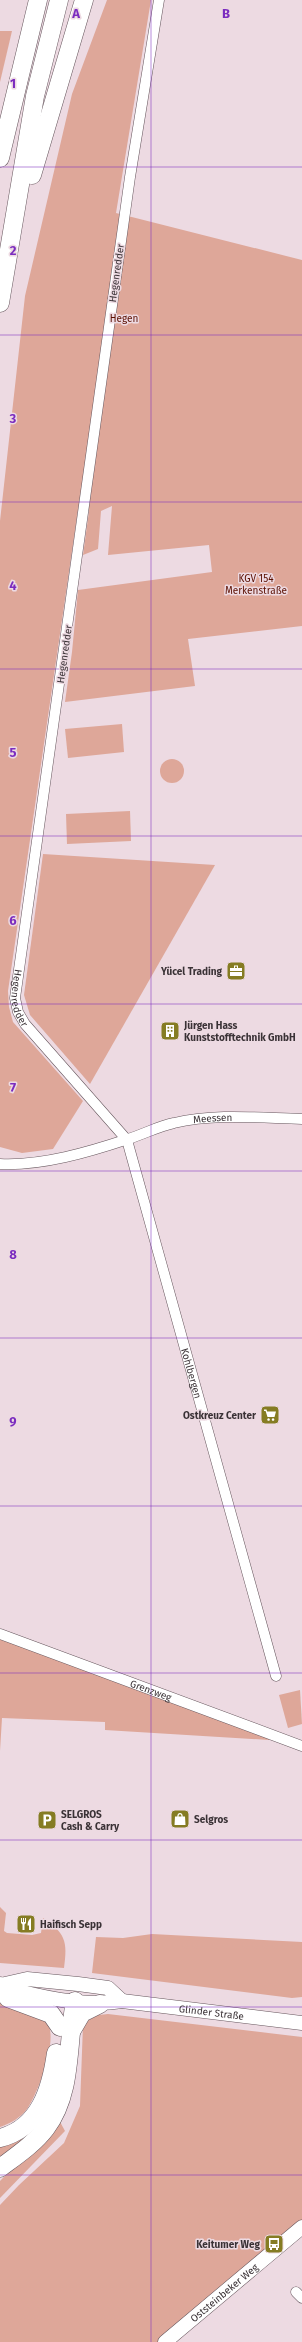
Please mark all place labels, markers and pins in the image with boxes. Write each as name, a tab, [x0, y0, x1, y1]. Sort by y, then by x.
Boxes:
office icon: Yücel Trading	[225, 960, 247, 982]
place label: Yücel Trading	[160, 966, 222, 978]
building icon: Jürgen Hass Kunststofftechnik GmbH	[159, 1020, 181, 1042]
place label: Jürgen Hass Kunststofftechnik GmbH	[183, 1020, 296, 1044]
supermarket icon: Ostkreuz Center	[259, 1404, 281, 1426]
place label: Ostkreuz Center	[183, 1410, 257, 1422]
shop icon: Selgros	[169, 1808, 191, 1830]
parking icon: SELGROS Cash & Carry	[36, 1809, 58, 1831]
place label: SELGROS Cash & Carry	[61, 1809, 120, 1833]
place label: Selgros	[194, 1814, 228, 1826]
restaurant icon: Haifisch Sepp	[15, 1913, 37, 1935]
place label: Haifisch Sepp	[40, 1919, 102, 1931]
bus stop icon: Keitumer Weg	[263, 2233, 285, 2255]
place label: Keitumer Weg	[196, 2239, 260, 2251]

